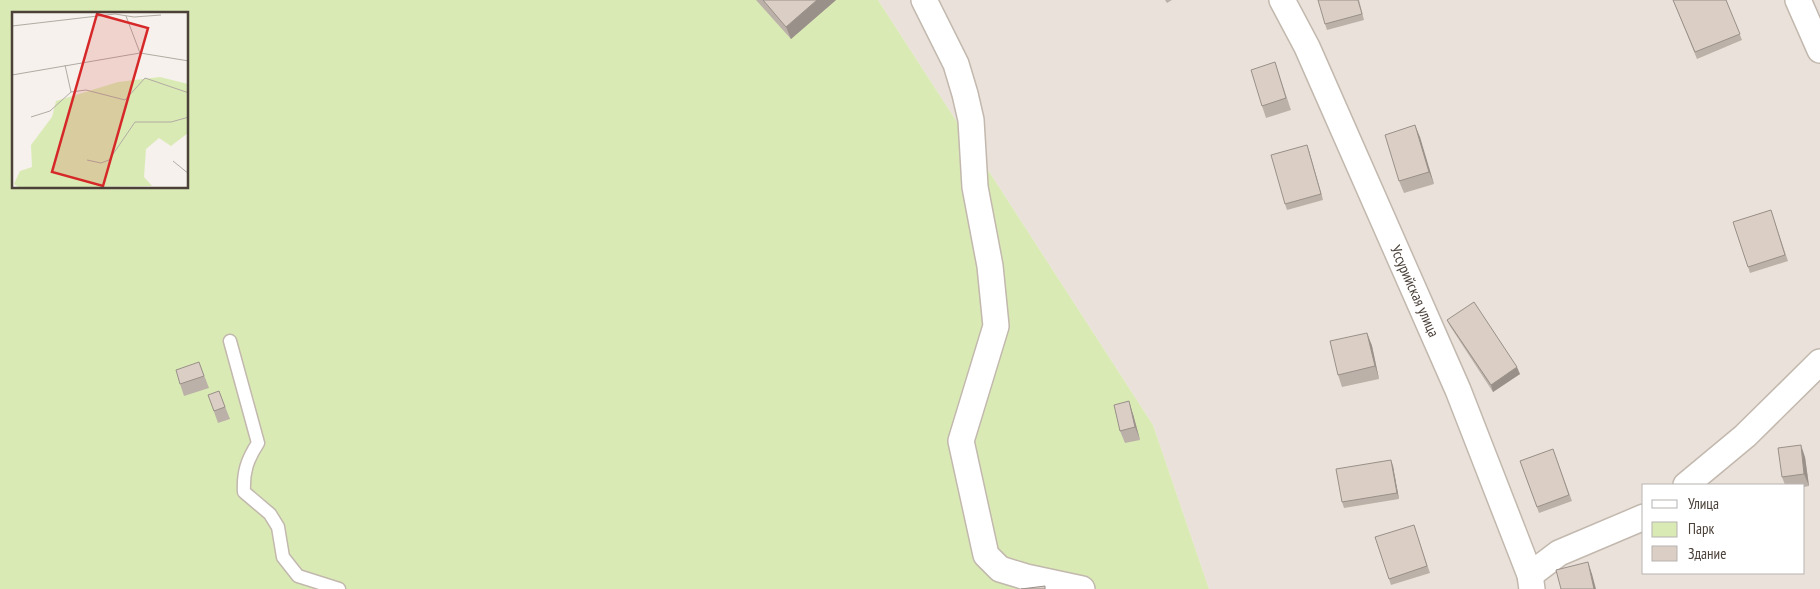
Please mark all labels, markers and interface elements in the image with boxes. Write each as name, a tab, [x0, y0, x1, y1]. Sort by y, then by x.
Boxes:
inset map	[12, 12, 189, 189]
street label: Уссурийская улица	[1386, 242, 1444, 340]
legend	[1642, 484, 1805, 574]
text: Улица	[1688, 494, 1719, 513]
text: Парк	[1688, 519, 1714, 538]
text: Здание	[1688, 544, 1726, 563]

